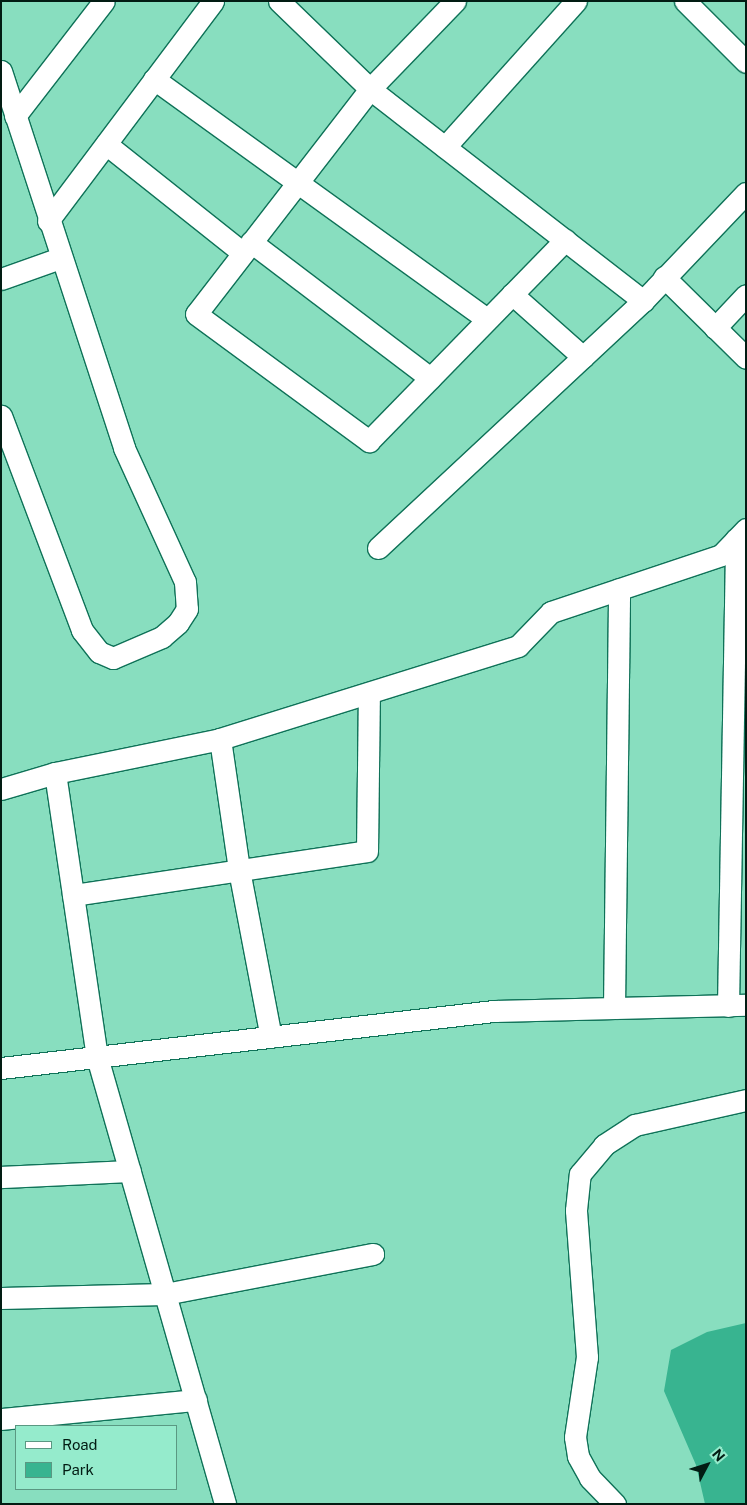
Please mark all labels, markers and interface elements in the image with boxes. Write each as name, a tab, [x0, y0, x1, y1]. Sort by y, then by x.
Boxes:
legend	[15, 1425, 178, 1490]
text: Road	[62, 1436, 98, 1453]
north arrow	[682, 1440, 732, 1490]
text: N	[709, 1446, 728, 1465]
text: Park	[62, 1461, 94, 1478]

